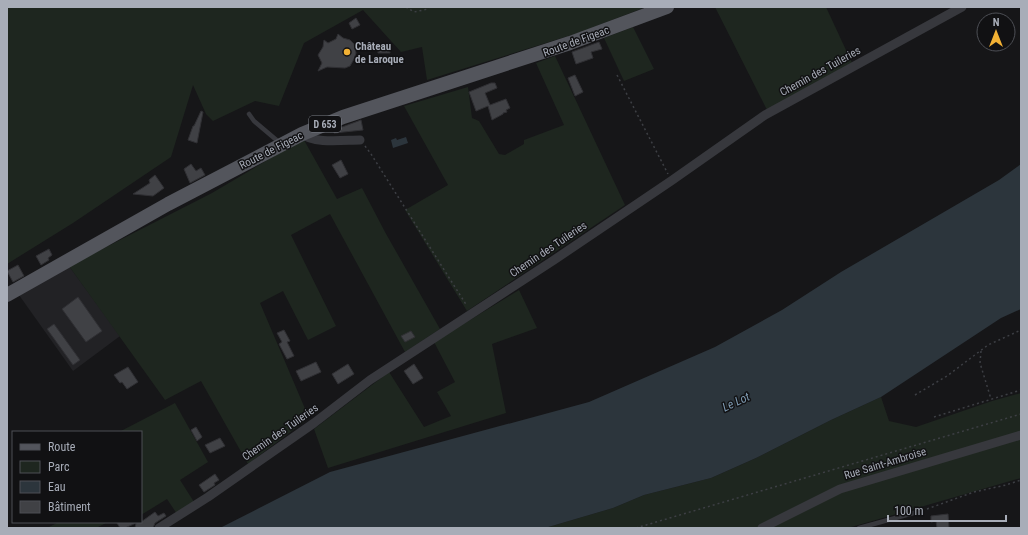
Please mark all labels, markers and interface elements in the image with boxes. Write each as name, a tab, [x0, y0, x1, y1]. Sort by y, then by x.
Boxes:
north arrow	[976, 12, 1016, 52]
text: N	[993, 16, 1000, 29]
street label: Route de Figeac	[541, 23, 611, 59]
place label: Château de Laroque	[355, 40, 404, 66]
street label: Chemin des Tuileries	[778, 44, 863, 99]
marker: Château de Laroque	[342, 47, 352, 57]
road number: D 653	[309, 116, 341, 132]
street label: Route de Figeac	[237, 129, 305, 172]
street label: Chemin des Tuileries	[507, 219, 589, 280]
water label: Le Lot	[720, 389, 752, 414]
street label: Chemin des Tuileries	[240, 401, 321, 464]
legend	[12, 431, 142, 523]
text: Route	[48, 440, 76, 454]
street label: Rue Saint-Ambroise	[843, 445, 928, 482]
text: Parc	[48, 460, 70, 474]
text: Eau	[48, 480, 66, 494]
scale bar	[888, 497, 1006, 523]
text: Bâtiment	[48, 500, 91, 514]
text: 100 m	[894, 504, 924, 518]

